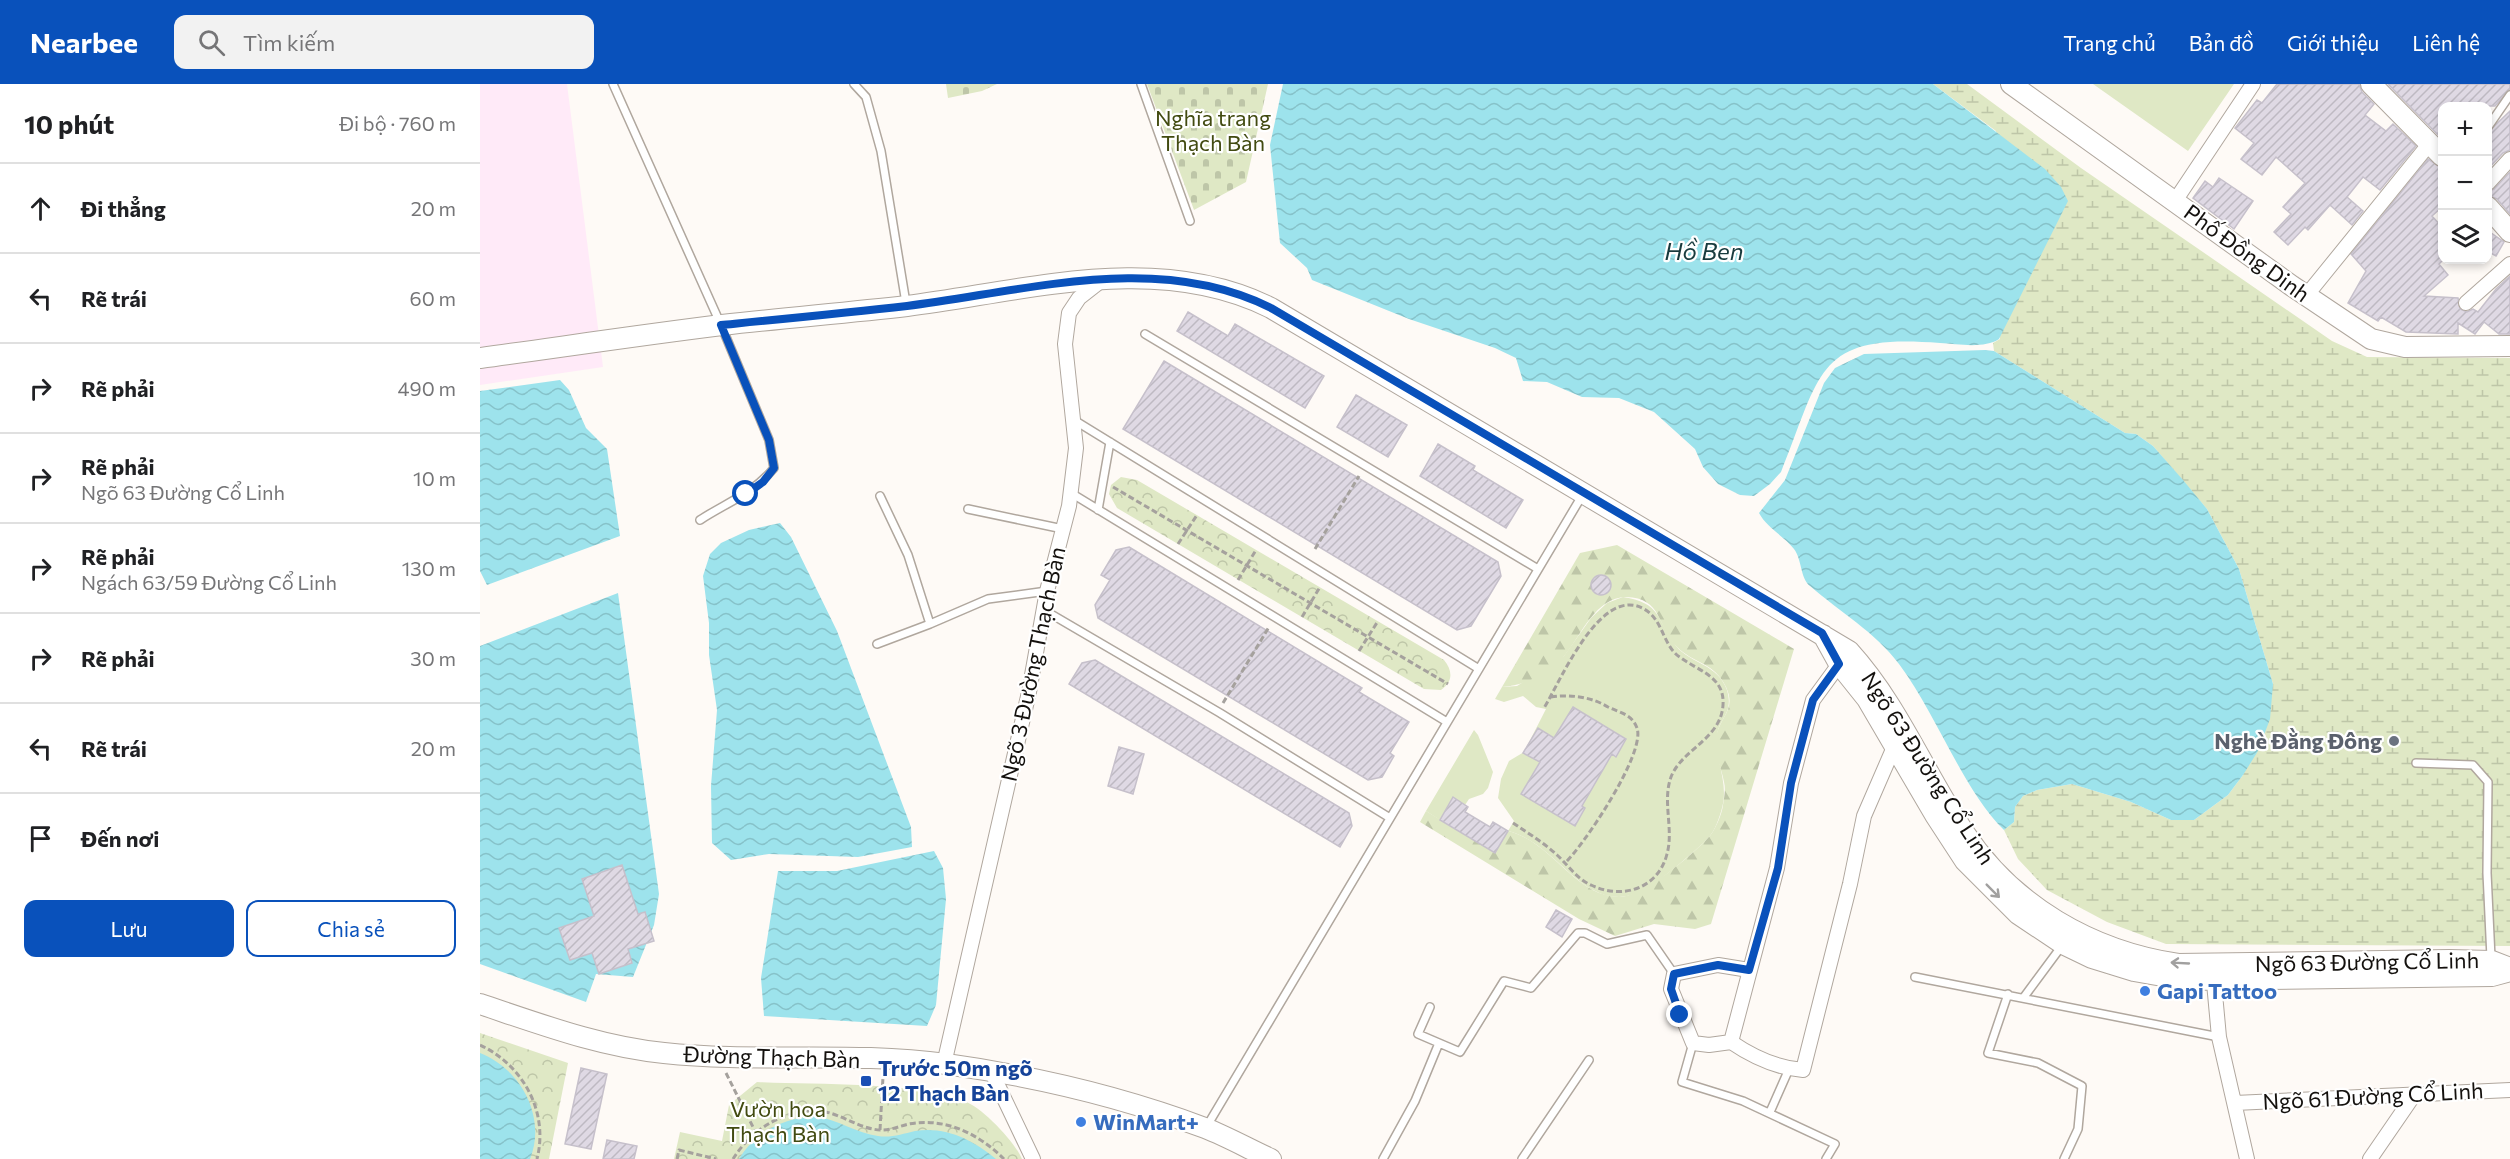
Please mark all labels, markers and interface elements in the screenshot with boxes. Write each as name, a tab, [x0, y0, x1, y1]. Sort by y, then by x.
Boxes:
search box	[174, 15, 594, 69]
text: Nearbee	[30, 25, 138, 59]
icon: search	[195, 26, 228, 59]
text: Tìm kiếm	[243, 29, 335, 56]
text: Trang chủ	[2063, 30, 2156, 55]
text: Bản đồ	[2189, 30, 2254, 55]
text: Giới thiệu	[2287, 30, 2379, 55]
text: Liên hệ	[2412, 30, 2480, 55]
map controls	[2438, 102, 2492, 264]
button: +	[2438, 102, 2492, 156]
park label: Nghĩa trang Thạch Bàn	[1155, 104, 1271, 156]
text: 10 phút	[24, 108, 114, 139]
text: Đi bộ · 760 m	[339, 111, 456, 135]
button: −	[2438, 156, 2492, 210]
icon: ahead	[24, 192, 57, 225]
text: Đi thẳng	[81, 195, 166, 222]
text: 20 m	[411, 196, 456, 220]
street label: Phố Đồng Dinh	[2179, 198, 2315, 307]
button: layers	[2438, 210, 2492, 264]
water label: Hồ Ben	[1665, 236, 1743, 265]
icon: left	[24, 282, 57, 315]
text: Rẽ trái	[81, 285, 147, 312]
text: 60 m	[410, 286, 456, 310]
icon: right	[24, 372, 57, 405]
text: Rẽ phải	[81, 375, 155, 402]
text: 490 m	[398, 376, 456, 400]
text: Rẽ phải	[81, 453, 155, 480]
icon: right	[24, 462, 57, 495]
text: 10 m	[413, 466, 456, 490]
text: Ngõ 63 Đường Cổ Linh	[81, 480, 285, 504]
route start	[732, 480, 758, 506]
text: Rẽ phải	[81, 543, 155, 570]
street label: Ngõ 3 Đường Thạch Bàn	[994, 544, 1071, 784]
icon: right	[24, 552, 57, 585]
text: 130 m	[402, 556, 456, 580]
text: Ngách 63/59 Đường Cổ Linh	[81, 570, 337, 594]
icon: right	[24, 642, 57, 675]
text: Rẽ phải	[81, 645, 155, 672]
text: 30 m	[410, 646, 456, 670]
street label: Ngõ 63 Đường Cổ Linh	[1856, 666, 2001, 869]
place label: Nghè Đằng Đông	[2214, 727, 2382, 754]
icon: left	[24, 732, 57, 765]
marker: Nghè Đằng Đông	[2387, 734, 2401, 748]
text: Rẽ trái	[81, 735, 147, 762]
text: 20 m	[411, 736, 456, 760]
icon: arrive	[24, 822, 57, 855]
text: Đến nơi	[81, 825, 159, 852]
one-way arrow	[1985, 883, 2000, 898]
button: Lưu	[24, 900, 234, 957]
button: Chia sẻ	[246, 900, 456, 957]
street label: Ngõ 63 Đường Cổ Linh	[2255, 946, 2479, 977]
one-way arrow	[2171, 957, 2190, 968]
place label: Gapi Tattoo	[2157, 977, 2277, 1004]
marker: Gapi Tattoo	[2138, 984, 2152, 998]
route end	[1666, 1001, 1692, 1027]
street label: Đường Thạch Bàn	[682, 1040, 861, 1073]
place label: Trước 50m ngõ 12 Thạch Bàn	[878, 1054, 1033, 1106]
marker: Trước 50m ngõ 12 Thạch Bàn	[859, 1074, 873, 1088]
street label: Ngõ 61 Đường Cổ Linh	[2262, 1076, 2484, 1115]
park label: Vườn hoa Thạch Bàn	[726, 1095, 830, 1147]
place label: WinMart+	[1093, 1108, 1199, 1135]
marker: WinMart+	[1074, 1115, 1088, 1129]

